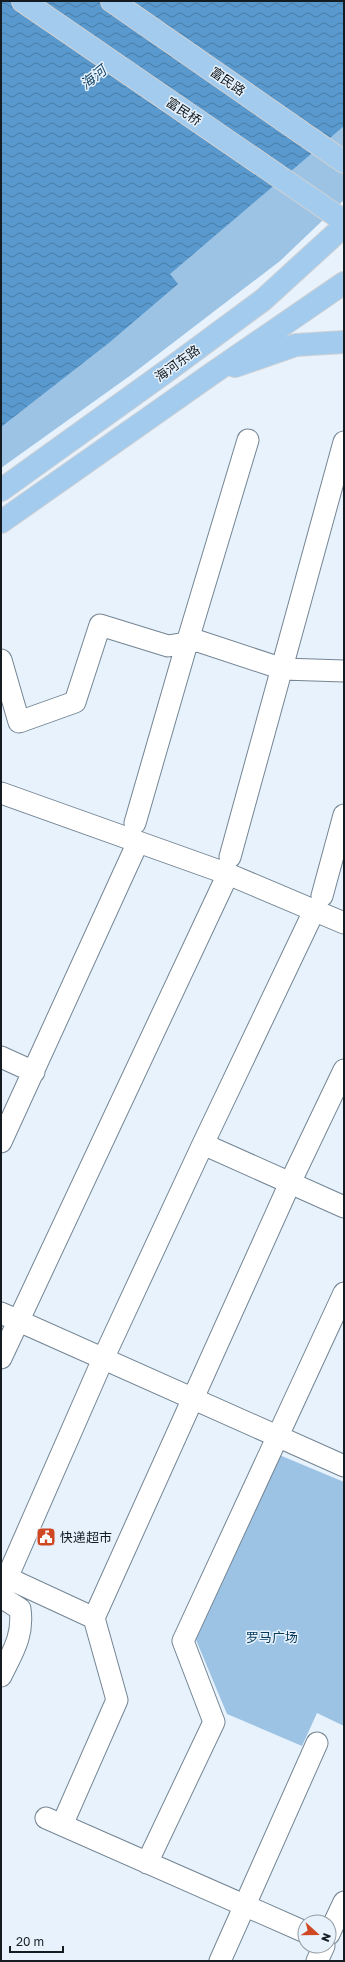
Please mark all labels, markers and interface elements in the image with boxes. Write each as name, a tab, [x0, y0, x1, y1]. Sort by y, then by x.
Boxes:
water label: 海河	[77, 60, 112, 92]
street label: 富民路	[207, 63, 249, 99]
street label: 富民桥	[163, 93, 205, 129]
street label: 海河东路	[151, 341, 203, 385]
public building icon: 快递超市	[35, 1526, 57, 1548]
place label: 快递超市	[60, 1529, 112, 1545]
park label: 罗马广场	[246, 1629, 298, 1645]
north arrow	[297, 1914, 337, 1954]
scale bar	[10, 1928, 63, 1954]
text: N	[319, 1932, 334, 1944]
text: 20 m	[16, 1934, 44, 1949]

